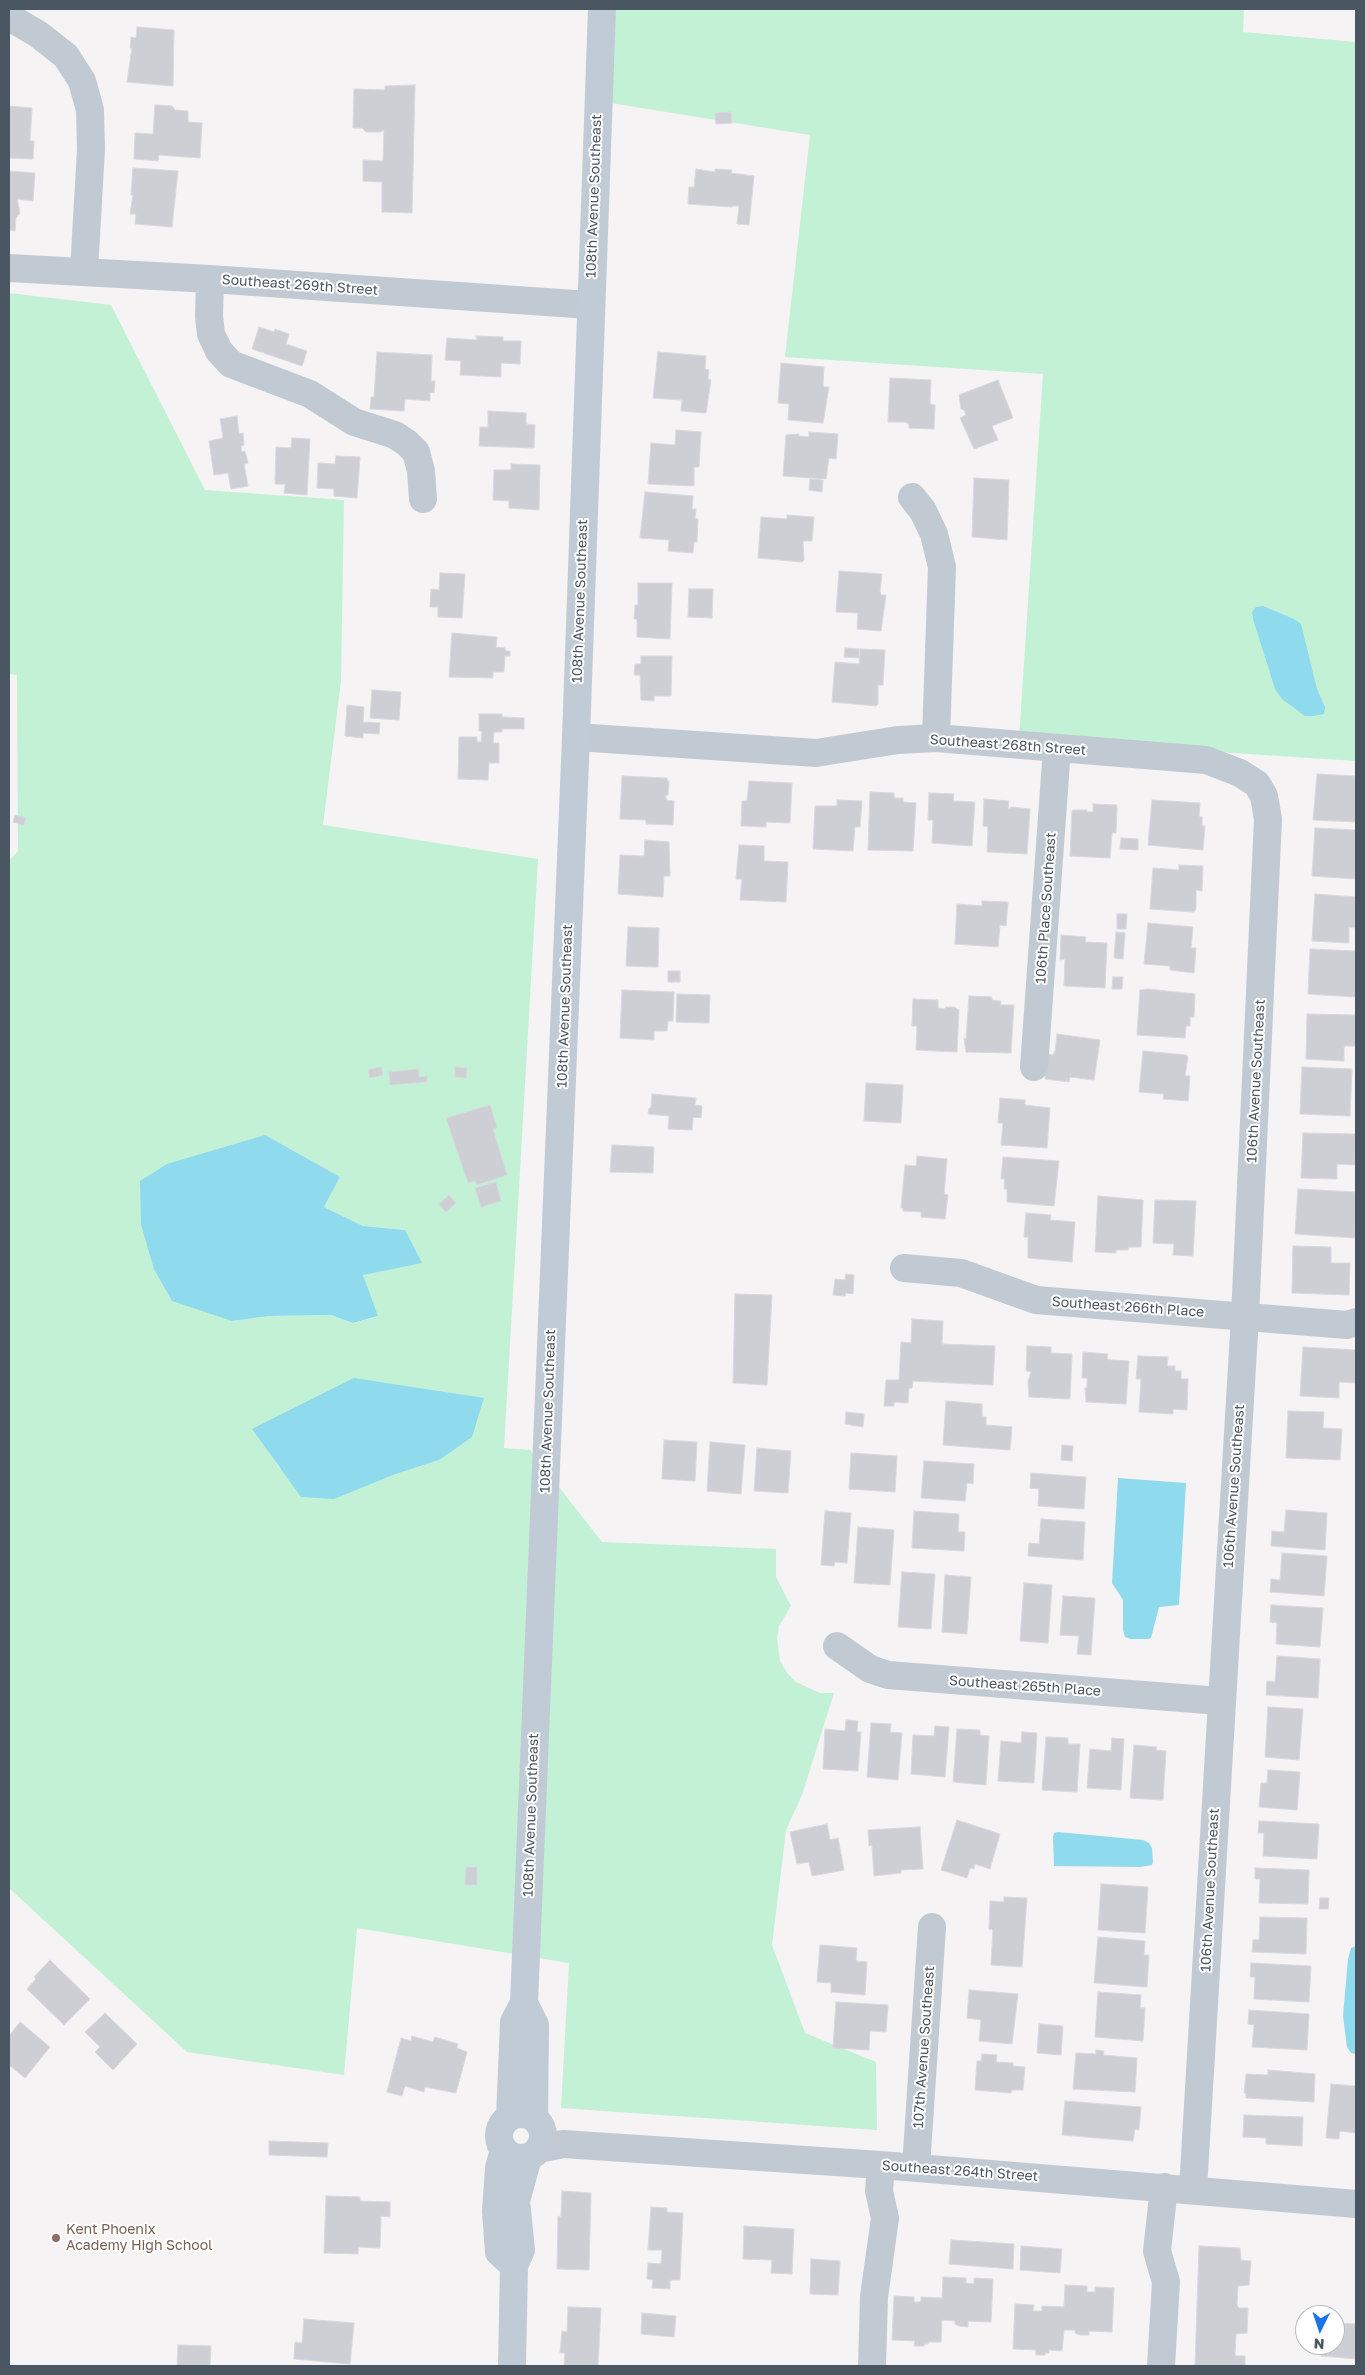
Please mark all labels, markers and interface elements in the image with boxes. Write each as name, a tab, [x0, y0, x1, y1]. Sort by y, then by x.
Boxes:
street label: 108th Avenue Southeast	[583, 114, 605, 278]
street label: Southeast 269th Street	[221, 271, 379, 299]
street label: 108th Avenue Southeast	[569, 519, 591, 683]
street label: Southeast 268th Street	[929, 731, 1087, 759]
street label: 106th Place Southeast	[1032, 832, 1060, 984]
street label: 108th Avenue Southeast	[554, 924, 576, 1088]
street label: 106th Avenue Southeast	[1243, 999, 1269, 1163]
street label: Southeast 266th Place	[1051, 1293, 1205, 1321]
street label: 108th Avenue Southeast	[537, 1329, 559, 1493]
street label: 106th Avenue Southeast	[1220, 1404, 1248, 1568]
street label: Southeast 265th Place	[948, 1672, 1102, 1700]
street label: 108th Avenue Southeast	[520, 1733, 542, 1897]
street label: 106th Avenue Southeast	[1197, 1808, 1223, 1972]
street label: 107th Avenue Southeast	[910, 1965, 938, 2129]
street label: Southeast 264th Street	[881, 2157, 1039, 2185]
place label: Kent Phoenix Academy High School	[66, 2222, 213, 2254]
marker: Kent Phoenix Academy High School	[50, 2232, 62, 2244]
north arrow	[1295, 2305, 1345, 2355]
text: N	[1313, 2336, 1325, 2353]

